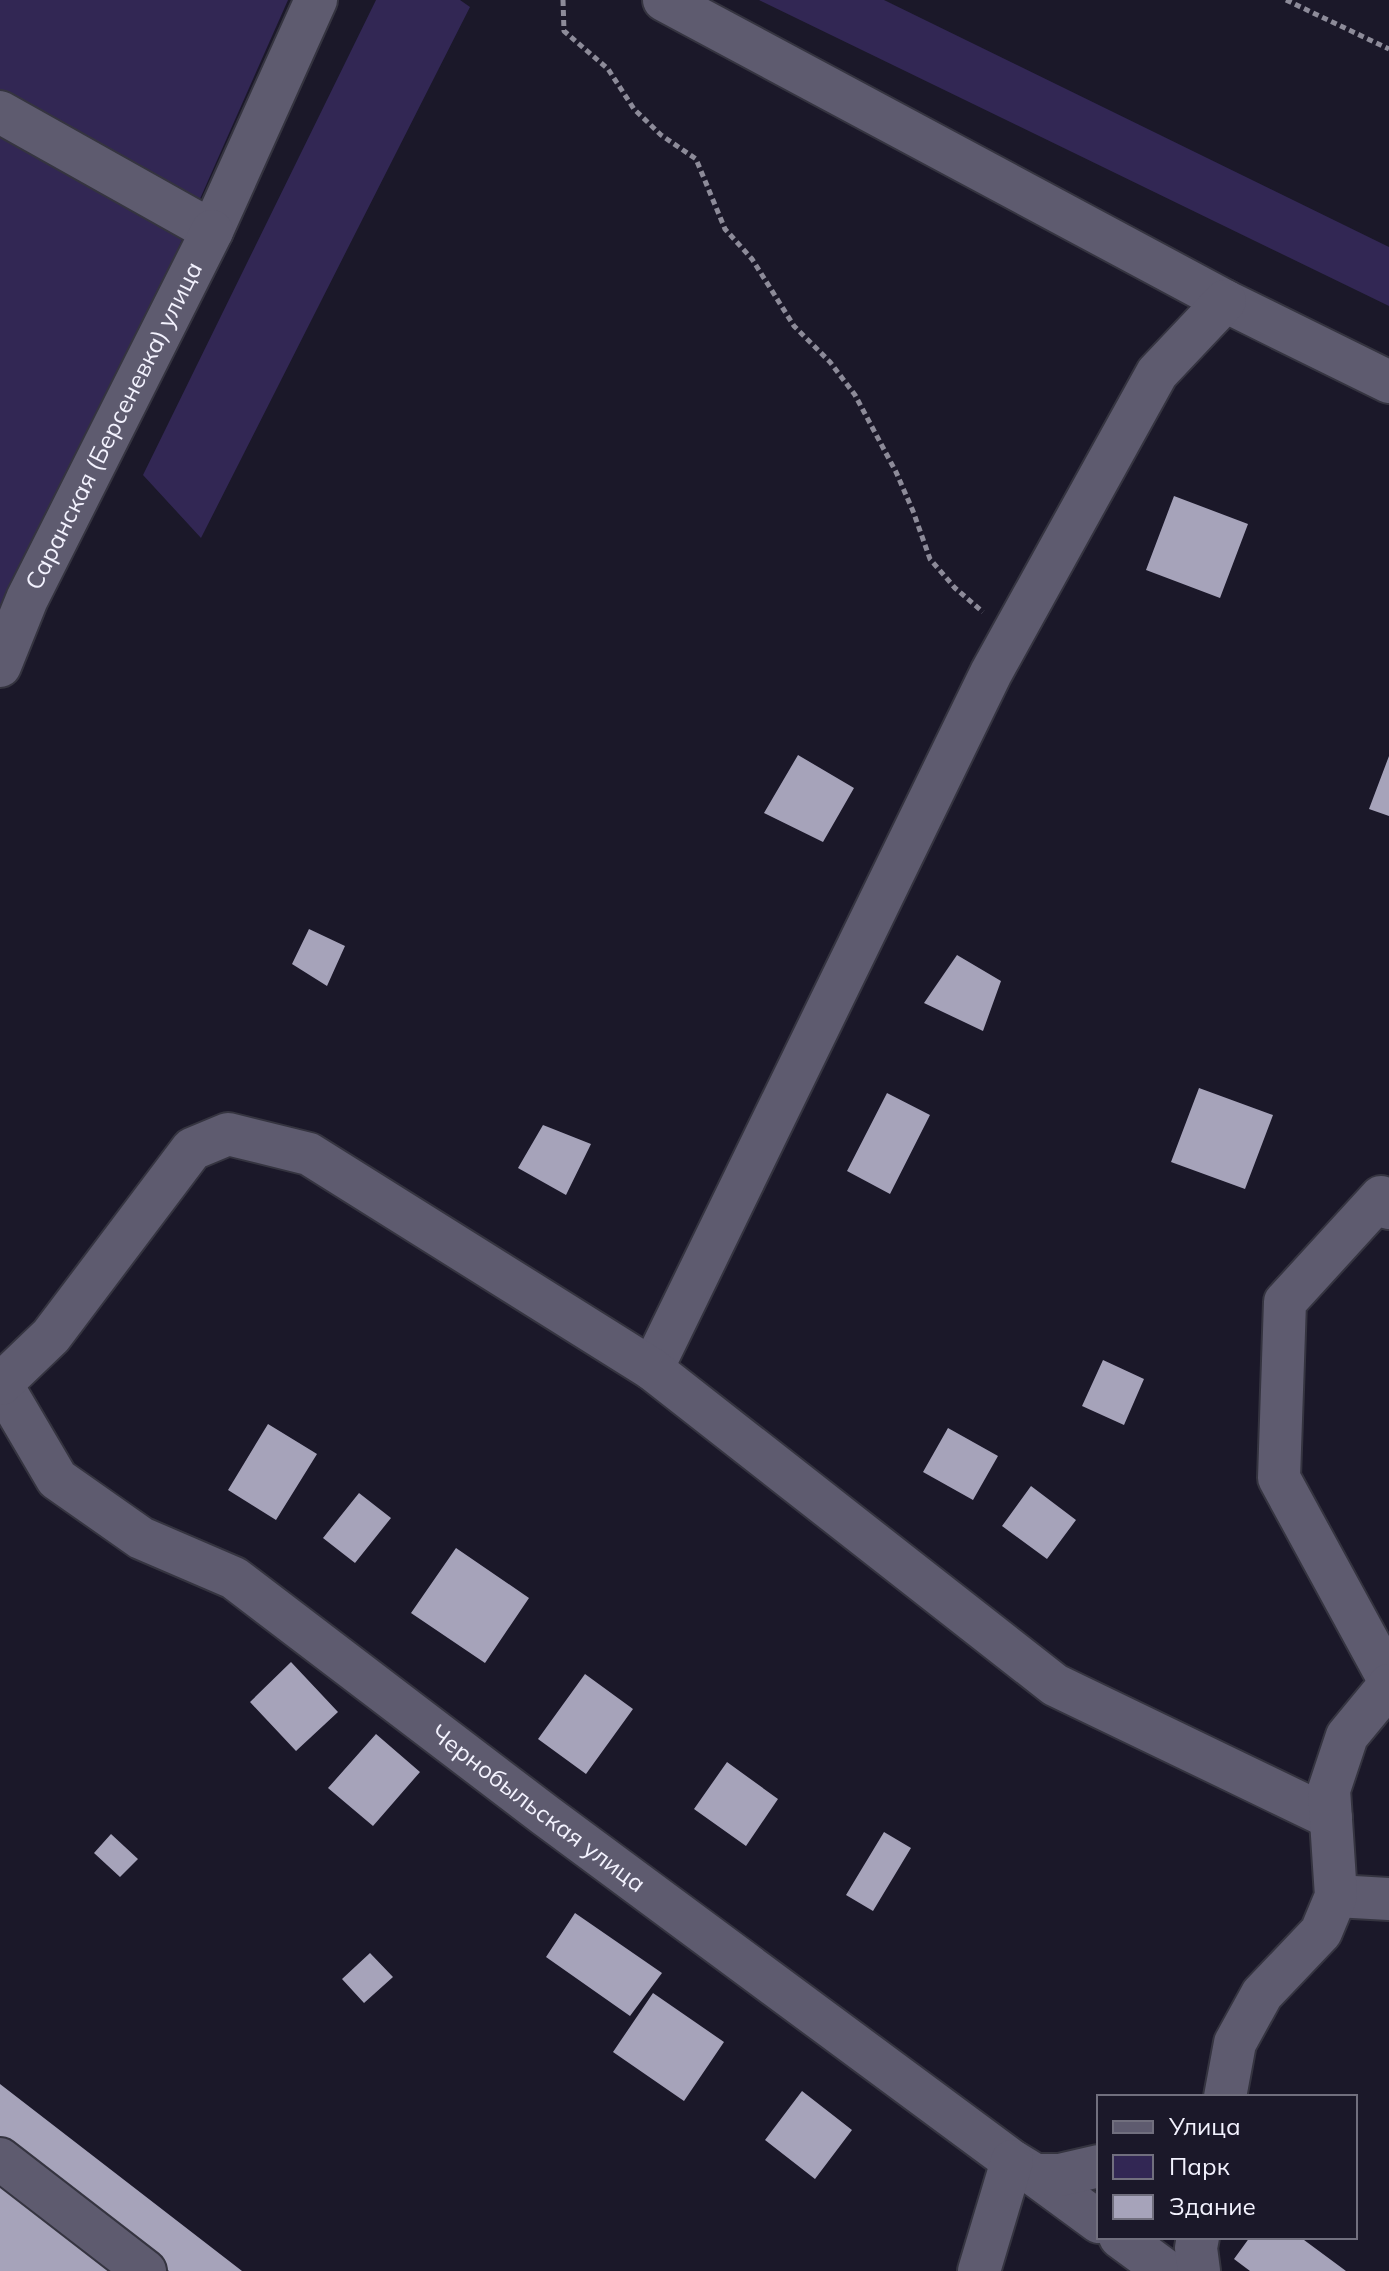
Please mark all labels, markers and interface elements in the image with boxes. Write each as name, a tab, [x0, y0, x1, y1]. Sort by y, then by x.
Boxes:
street label: Саранская (Берсеневка) улица	[18, 256, 208, 594]
street label: Чернобыльская улица	[425, 1717, 652, 1898]
legend	[1097, 2095, 1357, 2239]
text: Улица	[1168, 2111, 1241, 2141]
text: Парк	[1169, 2151, 1230, 2181]
text: Здание	[1169, 2191, 1256, 2221]

